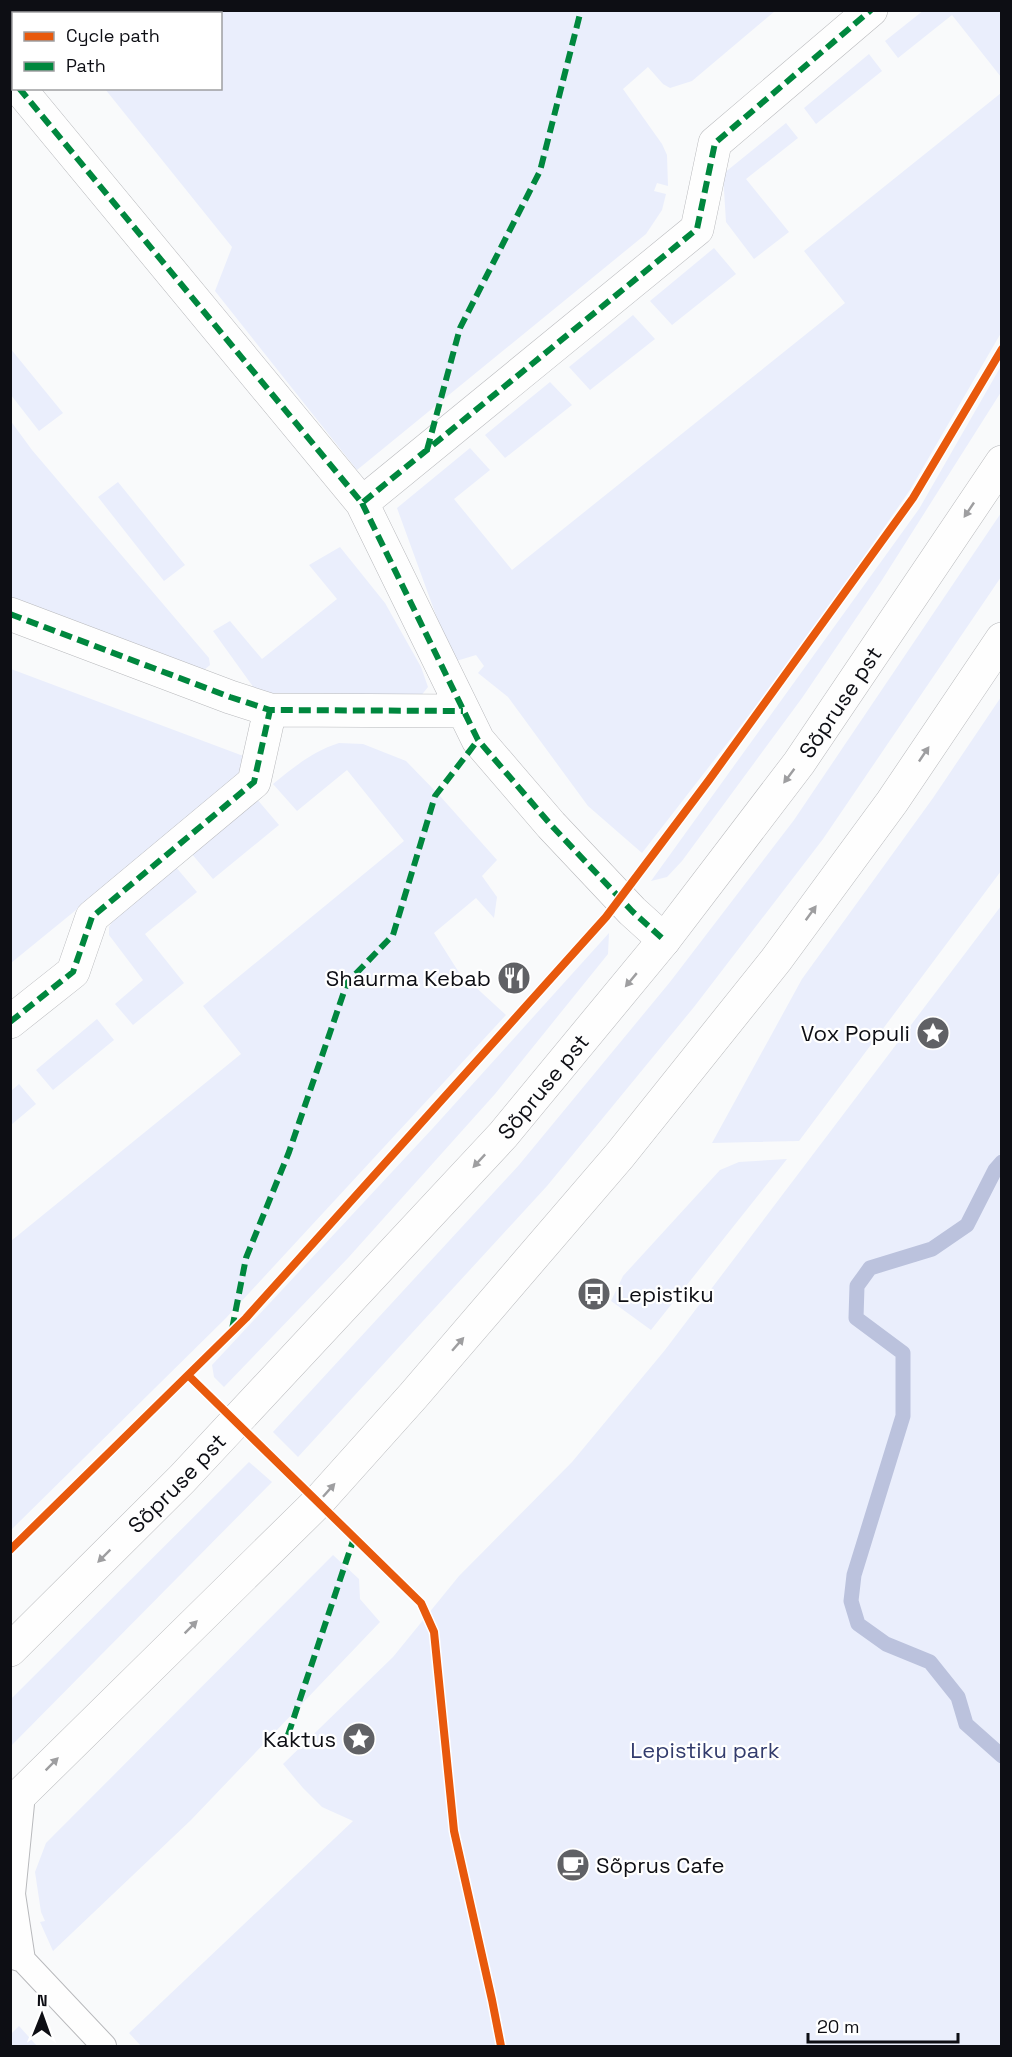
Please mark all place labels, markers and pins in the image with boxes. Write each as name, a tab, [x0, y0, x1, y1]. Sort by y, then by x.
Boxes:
restaurant icon: Shaurma Kebab	[496, 960, 532, 996]
place label: Shaurma Kebab	[326, 964, 491, 992]
place icon: Vox Populi	[915, 1015, 951, 1051]
place label: Vox Populi	[801, 1019, 910, 1047]
bus stop icon: Lepistiku	[576, 1276, 612, 1312]
place label: Lepistiku	[617, 1280, 714, 1308]
place icon: Kaktus	[341, 1721, 377, 1757]
place label: Kaktus	[263, 1725, 336, 1753]
cafe icon: Sõprus Cafe	[555, 1847, 591, 1883]
place label: Sõprus Cafe	[596, 1851, 725, 1879]

